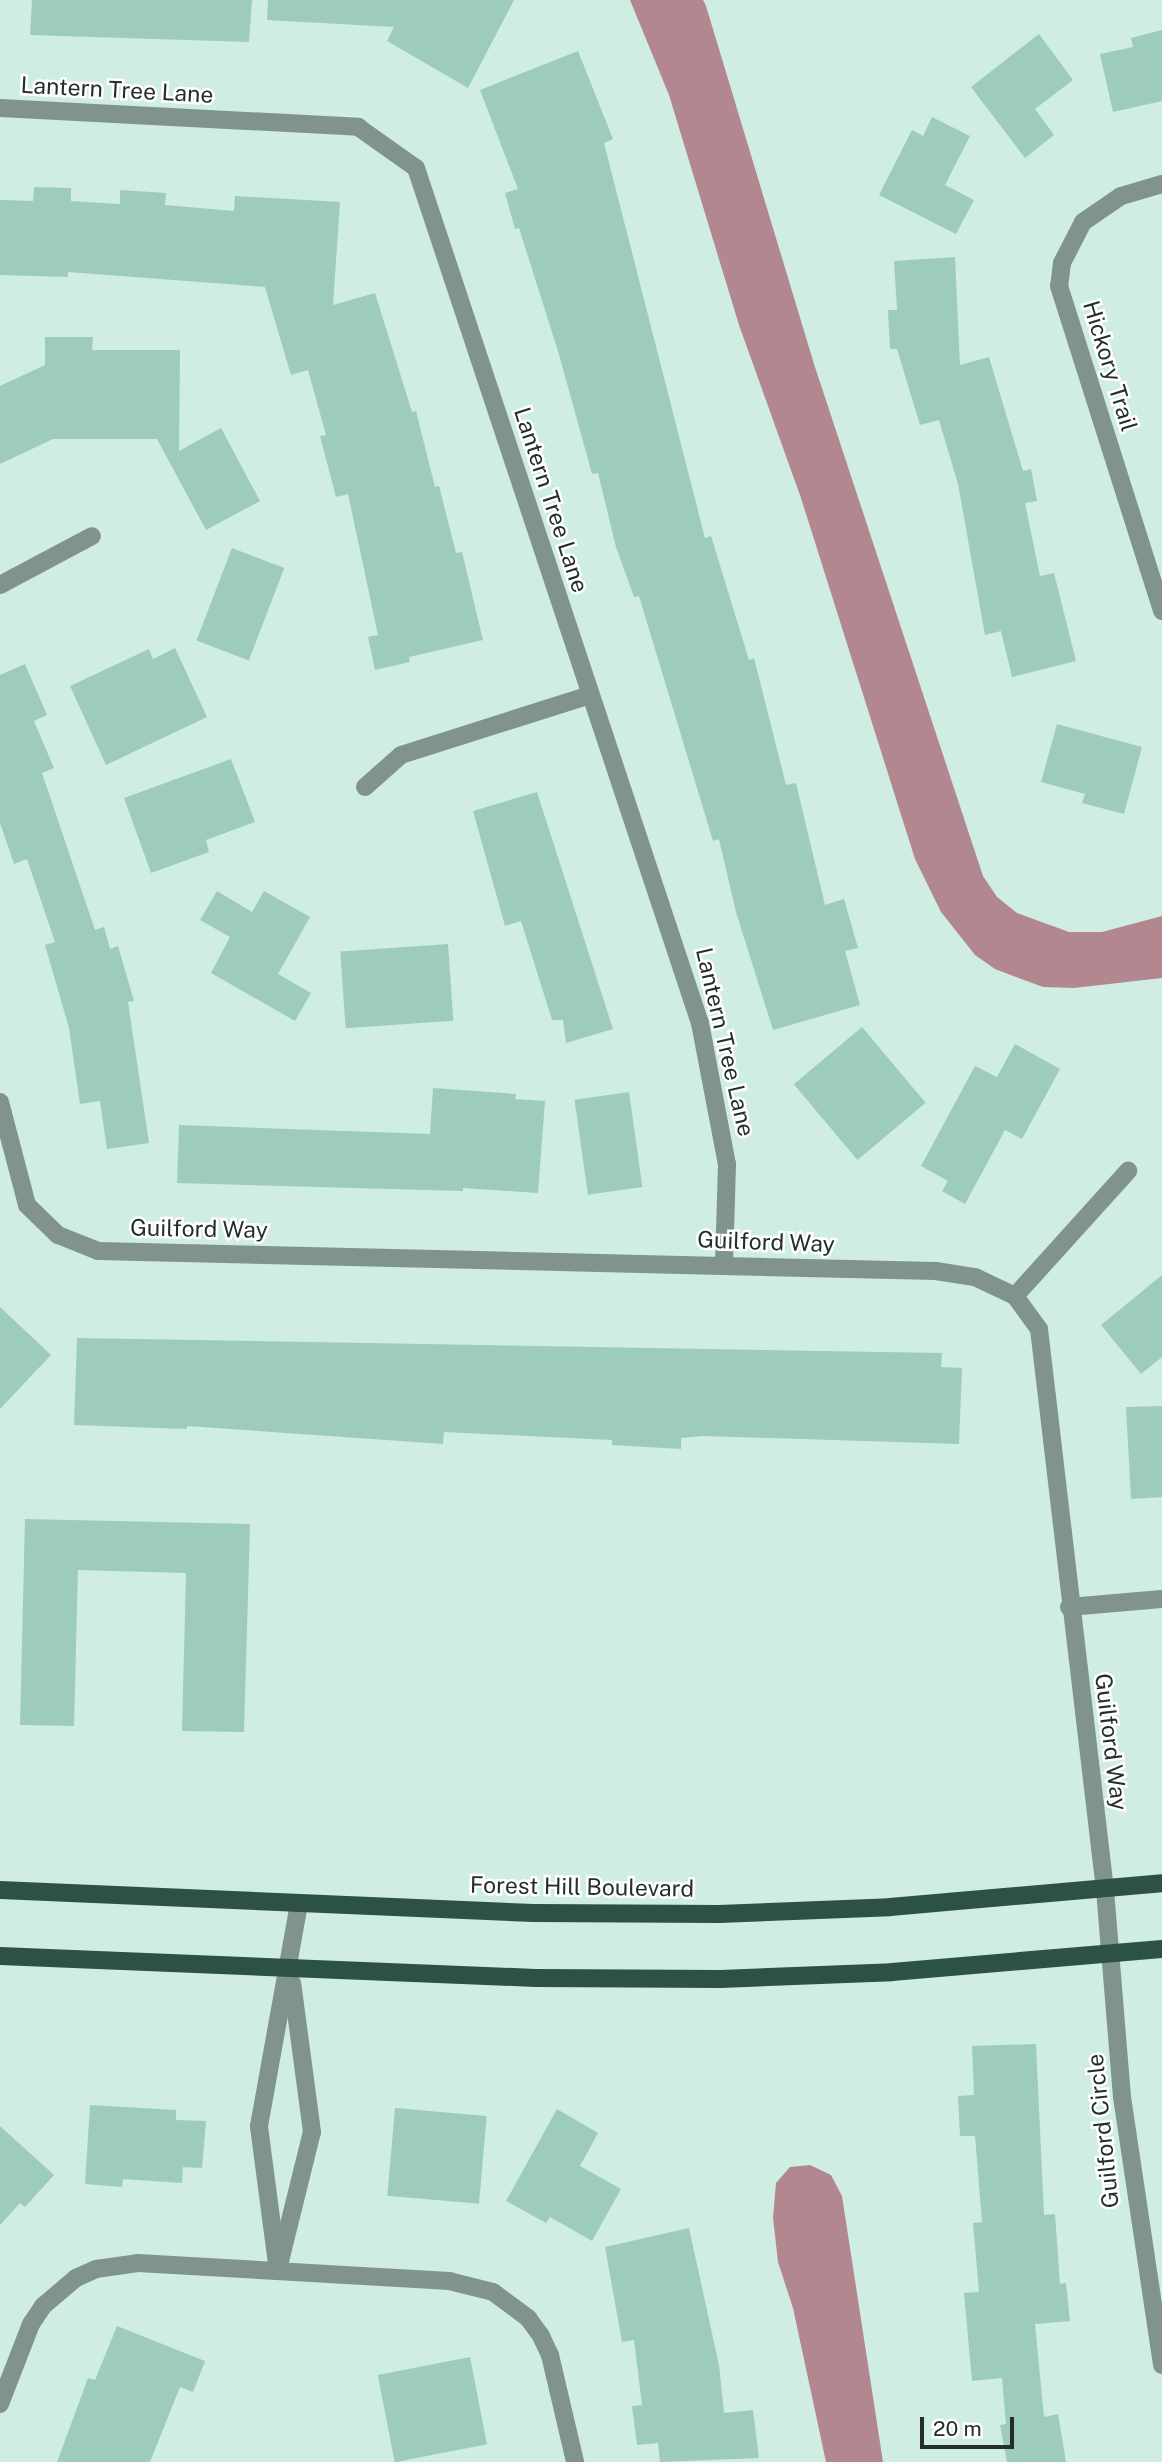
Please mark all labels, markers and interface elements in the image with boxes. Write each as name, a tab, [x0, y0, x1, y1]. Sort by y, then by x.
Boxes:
street label: Lantern Tree Lane	[20, 71, 214, 109]
street label: Hickory Trail	[1077, 297, 1143, 435]
street label: Lantern Tree Lane	[508, 404, 594, 596]
street label: Lantern Tree Lane	[690, 945, 760, 1139]
street label: Guilford Way	[130, 1214, 268, 1244]
street label: Guilford Way	[696, 1226, 836, 1258]
street label: Guilford Way	[1089, 1672, 1133, 1812]
street label: Forest Hill Boulevard	[470, 1871, 694, 1903]
street label: Guilford Circle	[1081, 2052, 1125, 2210]
scale bar	[924, 2402, 1018, 2446]
text: 20 m	[933, 2416, 982, 2441]

